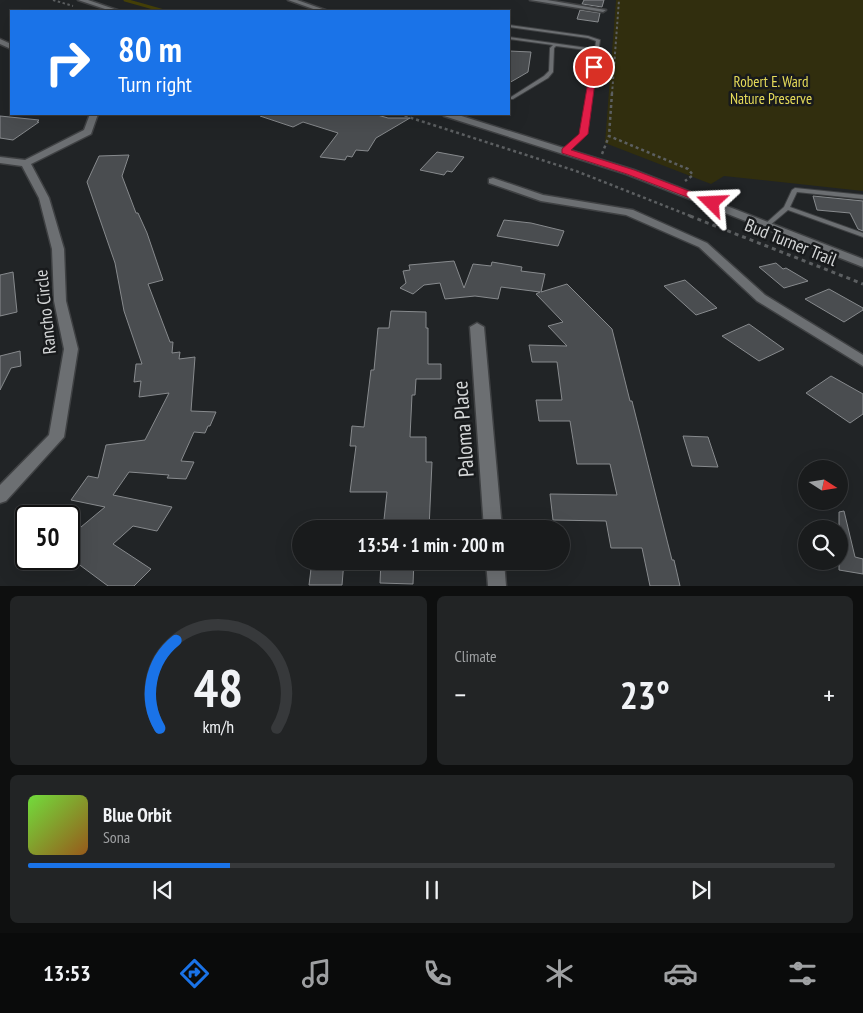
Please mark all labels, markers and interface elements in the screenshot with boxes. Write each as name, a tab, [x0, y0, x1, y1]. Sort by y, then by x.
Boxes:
text: 80 m	[118, 26, 182, 72]
icon: right	[35, 30, 100, 95]
pin	[573, 46, 615, 88]
icon: arrive	[580, 53, 608, 81]
text: Turn right	[118, 70, 192, 98]
park label: Robert E. Ward Nature Preserve	[730, 72, 812, 108]
position arrow	[685, 176, 737, 228]
street label: Bud Turner Trail	[742, 213, 841, 271]
street label: Rancho Circle	[29, 269, 61, 355]
street label: Paloma Place	[446, 380, 480, 478]
north arrow	[798, 460, 848, 510]
map controls	[798, 460, 848, 570]
speed limit sign: 50	[15, 505, 80, 570]
button: search	[798, 520, 848, 570]
text: 13:54 · 1 min · 200 m	[358, 533, 504, 557]
text: Climate	[455, 646, 497, 666]
text: 48	[193, 654, 243, 721]
text: 23°	[620, 670, 670, 719]
text: −	[455, 676, 466, 713]
text: +	[823, 676, 835, 713]
text: km/h	[202, 715, 234, 738]
text: Blue Orbit	[103, 803, 172, 827]
text: Sona	[103, 827, 130, 847]
icon: previous	[149, 876, 177, 904]
icon: pause	[418, 876, 446, 904]
icon: next	[687, 876, 715, 904]
icon: directions	[177, 956, 212, 991]
icon: music	[299, 956, 334, 991]
icon: phone	[420, 956, 455, 991]
icon: climate	[542, 956, 577, 991]
icon: car	[663, 956, 698, 991]
icon: filters	[785, 956, 820, 991]
text: 13:53	[43, 959, 91, 987]

